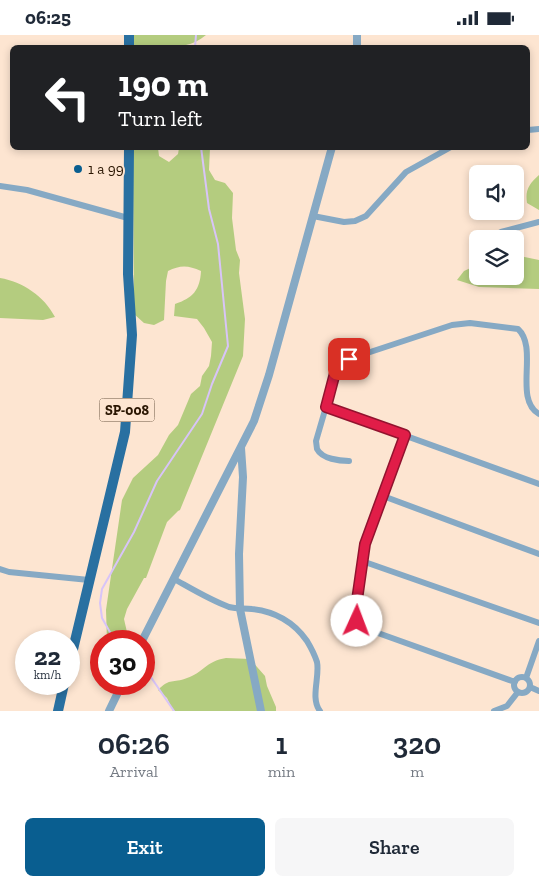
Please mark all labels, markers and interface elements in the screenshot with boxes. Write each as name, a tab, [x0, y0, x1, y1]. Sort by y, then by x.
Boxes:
text: 06:25	[25, 6, 71, 29]
text: 190 m	[118, 63, 208, 105]
icon: left	[35, 65, 100, 130]
text: Turn left	[118, 105, 202, 132]
place label: 1 a 99	[88, 160, 124, 178]
marker: 1 a 99	[72, 163, 84, 175]
map controls	[469, 165, 524, 285]
button: sound	[469, 165, 524, 220]
button: layers	[469, 230, 524, 285]
pin	[328, 338, 370, 380]
icon: arrive	[335, 345, 363, 373]
road number: SP-008	[100, 399, 154, 421]
position arrow	[330, 594, 382, 646]
speed limit sign: 30	[90, 630, 155, 695]
text: 22	[34, 641, 61, 671]
text: km/h	[34, 668, 61, 682]
text: 06:26	[98, 726, 170, 762]
text: 1	[275, 726, 287, 762]
text: 320	[393, 726, 441, 762]
text: Arrival	[110, 762, 158, 781]
text: min	[268, 762, 295, 781]
text: m	[410, 762, 424, 781]
button: Exit	[25, 818, 265, 876]
button: Share	[275, 818, 514, 876]

